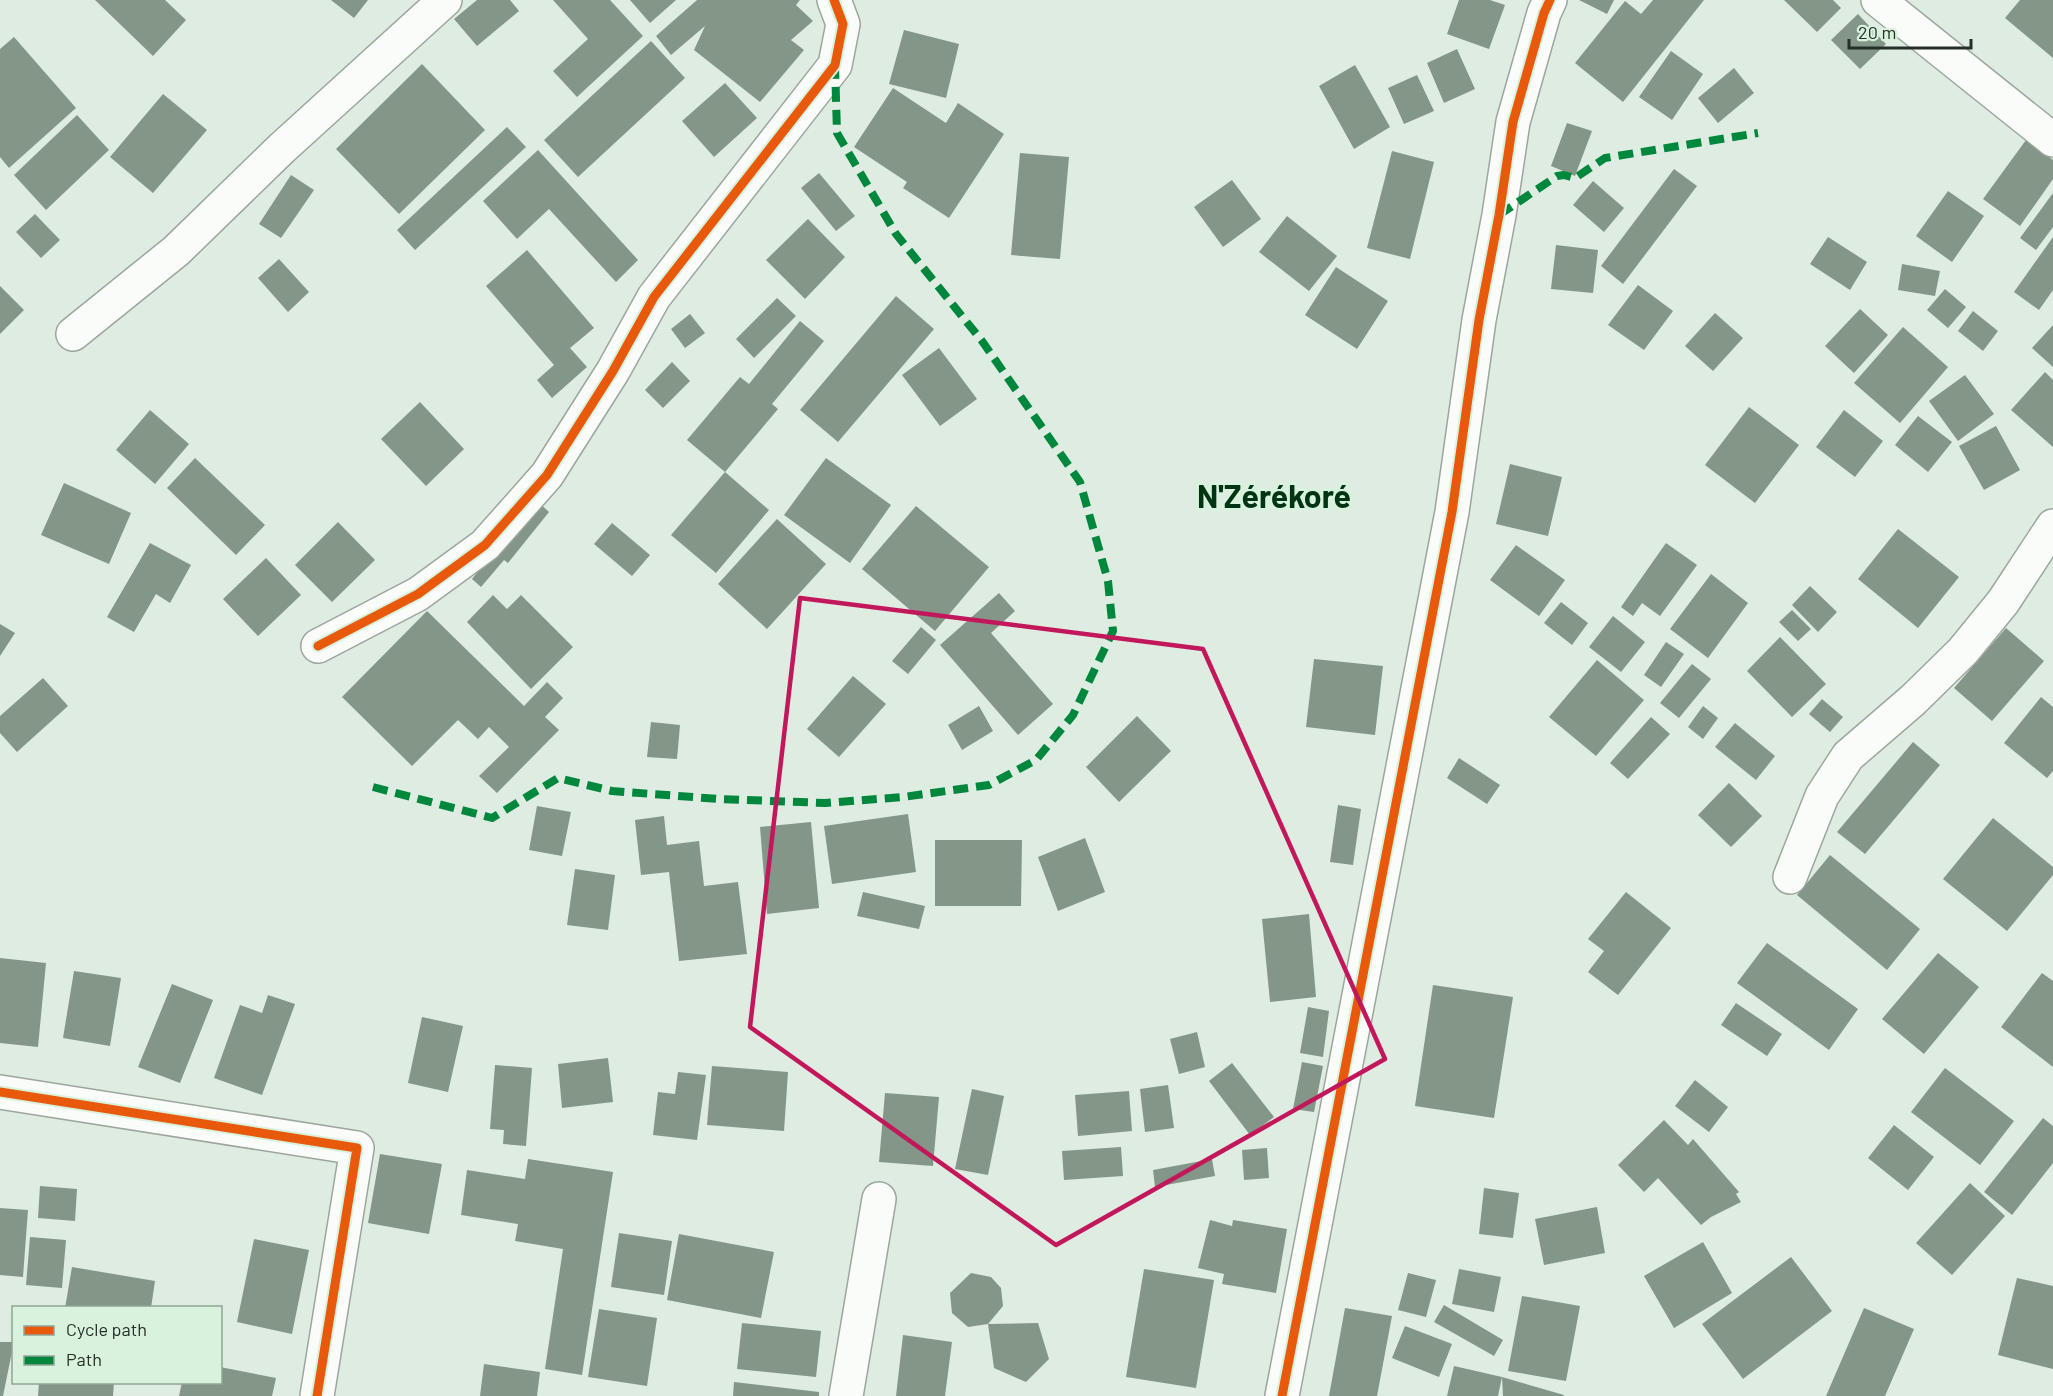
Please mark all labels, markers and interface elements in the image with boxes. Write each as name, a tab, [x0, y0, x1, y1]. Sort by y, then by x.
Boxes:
scale bar	[1849, 12, 1970, 50]
text: 20 m	[1858, 21, 1896, 43]
district label: N'Zérékoré	[1197, 476, 1351, 514]
legend	[12, 1306, 222, 1384]
text: Cycle path	[66, 1318, 147, 1340]
text: Path	[66, 1348, 102, 1370]

